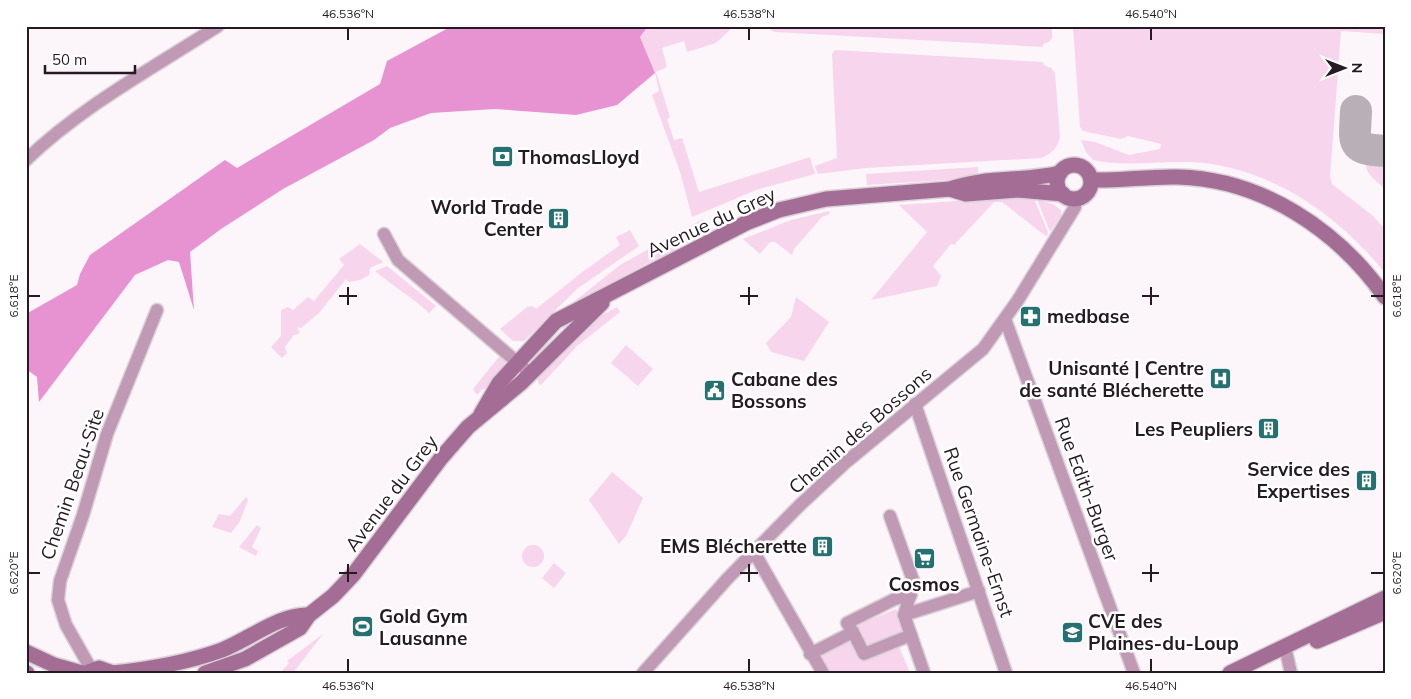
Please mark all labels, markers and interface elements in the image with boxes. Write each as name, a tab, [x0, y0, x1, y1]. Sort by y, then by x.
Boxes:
text: 46.536°N	[322, 6, 374, 21]
text: 46.538°N	[723, 6, 775, 21]
text: 46.540°N	[1125, 6, 1177, 21]
scale bar	[45, 42, 135, 74]
north arrow	[1318, 42, 1368, 92]
text: 50 m	[52, 50, 87, 69]
text: N	[1348, 63, 1366, 73]
bank icon: ThomasLloyd	[490, 145, 514, 169]
place label: ThomasLloyd	[518, 145, 639, 169]
street label: Avenue du Grey	[643, 182, 779, 262]
place label: World Trade Center	[431, 195, 544, 241]
building icon: World Trade Center	[547, 206, 571, 230]
text: 6.618°E	[6, 274, 21, 318]
text: 6.618°E	[1389, 274, 1404, 318]
pharmacy icon: medbase	[1019, 304, 1043, 328]
place label: medbase	[1047, 304, 1130, 328]
place label: Unisanté | Centre de santé Blécherette	[1019, 356, 1204, 402]
street label: Chemin des Bossons	[783, 361, 937, 499]
place label: Cabane des Bossons	[731, 367, 838, 413]
hospital icon: Unisanté | Centre de santé Blécherette	[1208, 367, 1232, 391]
public building icon: Cabane des Bossons	[703, 378, 727, 402]
street label: Chemin Beau-Site	[35, 405, 109, 563]
street label: Rue Edith-Burger	[1050, 414, 1124, 564]
place label: Les Peupliers	[1134, 417, 1253, 441]
building icon: Les Peupliers	[1257, 417, 1281, 441]
street label: Avenue du Grey	[339, 430, 443, 556]
street label: Rue Germaine-Ernst	[939, 444, 1019, 620]
place label: Service des Expertises	[1247, 457, 1350, 503]
building icon: Service des Expertises	[1354, 468, 1378, 492]
place label: EMS Blécherette	[660, 534, 807, 558]
building icon: EMS Blécherette	[811, 534, 835, 558]
supermarket icon: Cosmos	[912, 546, 936, 570]
text: 6.620°E	[6, 551, 21, 595]
text: 6.620°E	[1389, 551, 1404, 595]
place label: Cosmos	[889, 572, 959, 596]
place label: Gold Gym Lausanne	[379, 604, 468, 650]
place label: CVE des Plaines-du-Loup	[1088, 609, 1239, 655]
sports icon: Gold Gym Lausanne	[351, 615, 375, 639]
school or university icon: CVE des Plaines-du-Loup	[1060, 620, 1084, 644]
text: 46.536°N	[322, 678, 374, 693]
text: 46.538°N	[723, 678, 775, 693]
text: 46.540°N	[1125, 678, 1177, 693]

